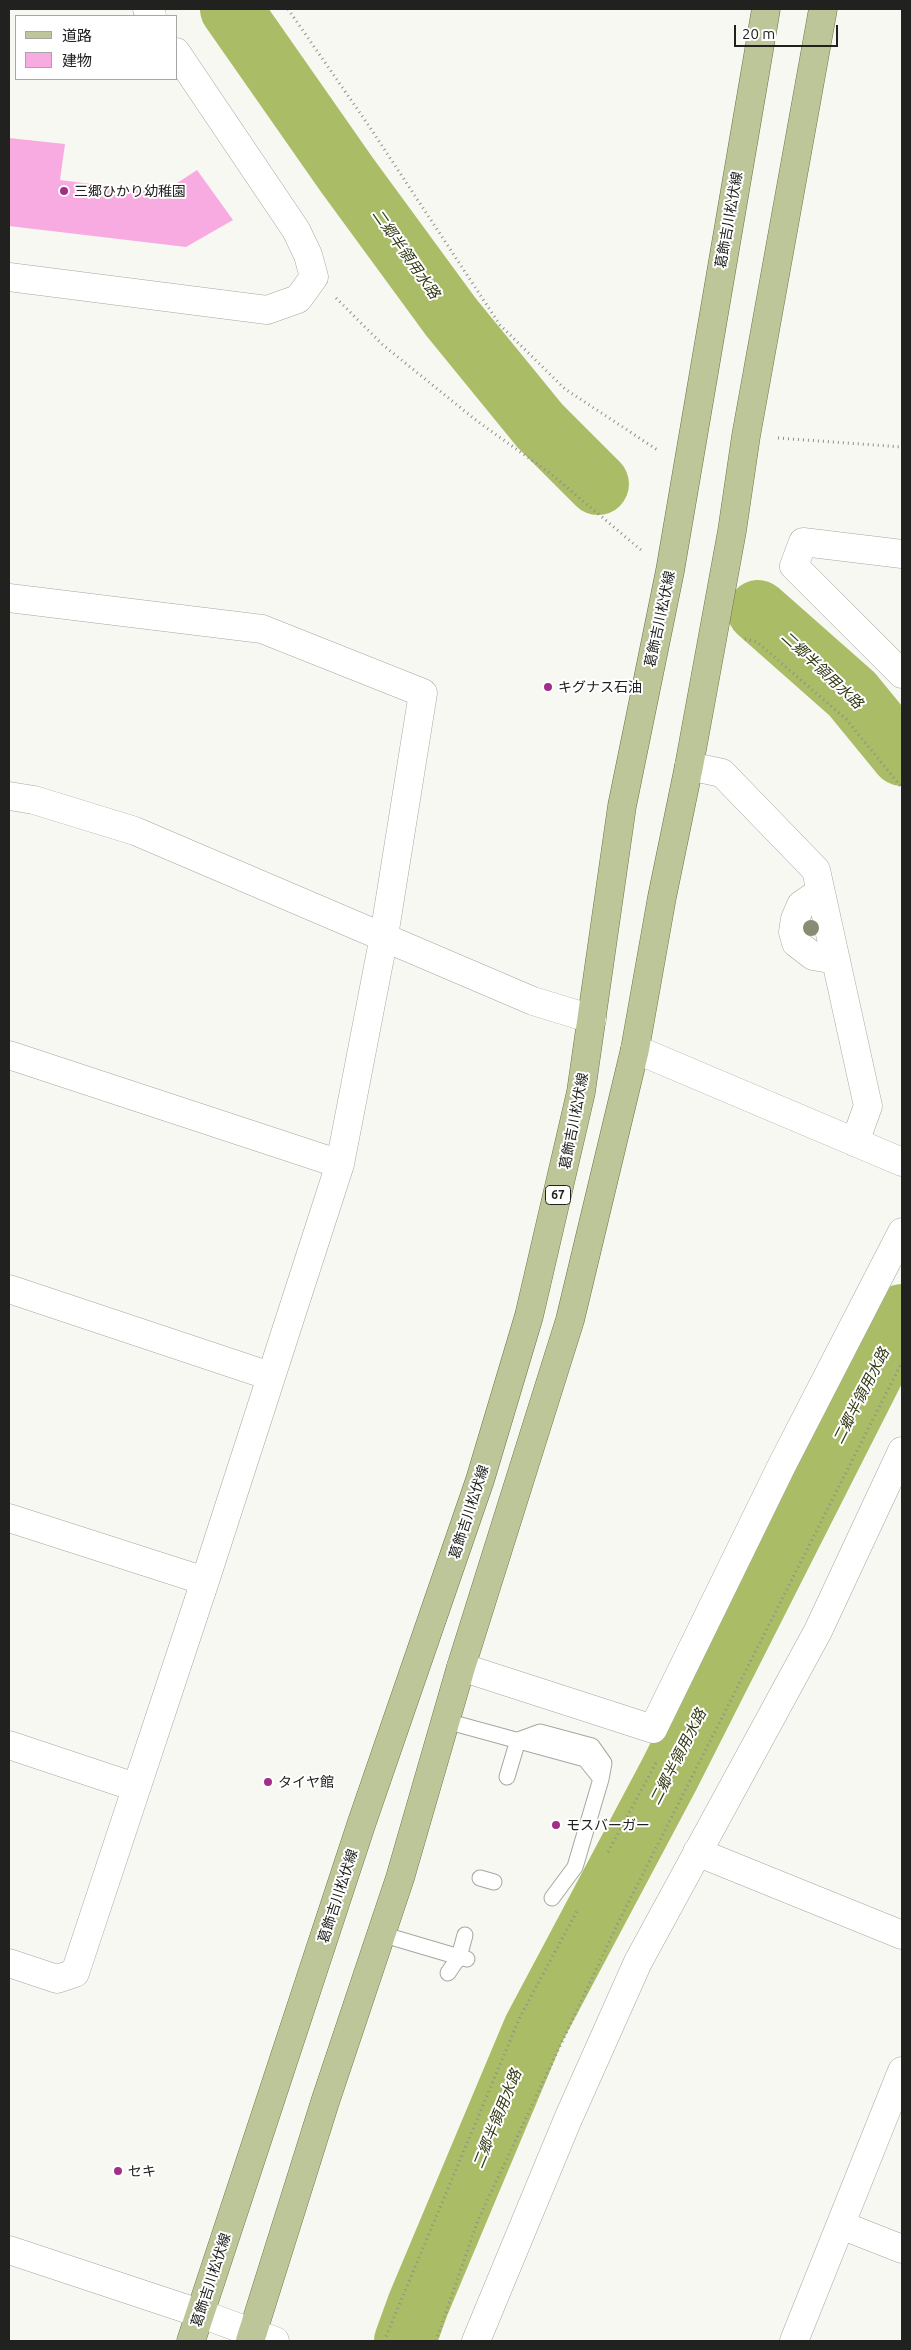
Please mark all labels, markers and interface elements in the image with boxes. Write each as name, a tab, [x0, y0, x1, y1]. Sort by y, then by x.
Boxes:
legend	[15, 15, 178, 80]
scale bar	[736, 15, 840, 47]
text: 20 m	[742, 25, 775, 42]
text: 道路	[62, 27, 92, 44]
text: 建物	[62, 52, 92, 69]
street label: 葛飾吉川松伏線	[712, 170, 746, 270]
place label: 三郷ひかり幼稚園	[74, 183, 186, 199]
marker: 三郷ひかり幼稚園	[58, 185, 70, 197]
water label: 二郷半領用水路	[369, 206, 443, 302]
street label: 葛飾吉川松伏線	[642, 569, 678, 669]
water label: 二郷半領用水路	[777, 628, 867, 712]
place label: キグナス石油	[558, 679, 642, 695]
marker: キグナス石油	[542, 681, 554, 693]
street label: 葛飾吉川松伏線	[556, 1071, 592, 1171]
road number: 67	[546, 1186, 570, 1204]
water label: 二郷半領用水路	[829, 1345, 893, 1447]
street label: 葛飾吉川松伏線	[446, 1463, 492, 1561]
water label: 二郷半領用水路	[646, 1706, 710, 1808]
place label: タイヤ館	[278, 1774, 334, 1790]
marker: タイヤ館	[262, 1776, 274, 1788]
place label: モスバーガー	[566, 1817, 650, 1833]
marker: モスバーガー	[550, 1819, 562, 1831]
street label: 葛飾吉川松伏線	[315, 1847, 361, 1945]
water label: 二郷半領用水路	[469, 2067, 525, 2171]
place label: セキ	[128, 2163, 156, 2179]
marker: セキ	[112, 2165, 124, 2177]
street label: 葛飾吉川松伏線	[188, 2231, 234, 2329]

